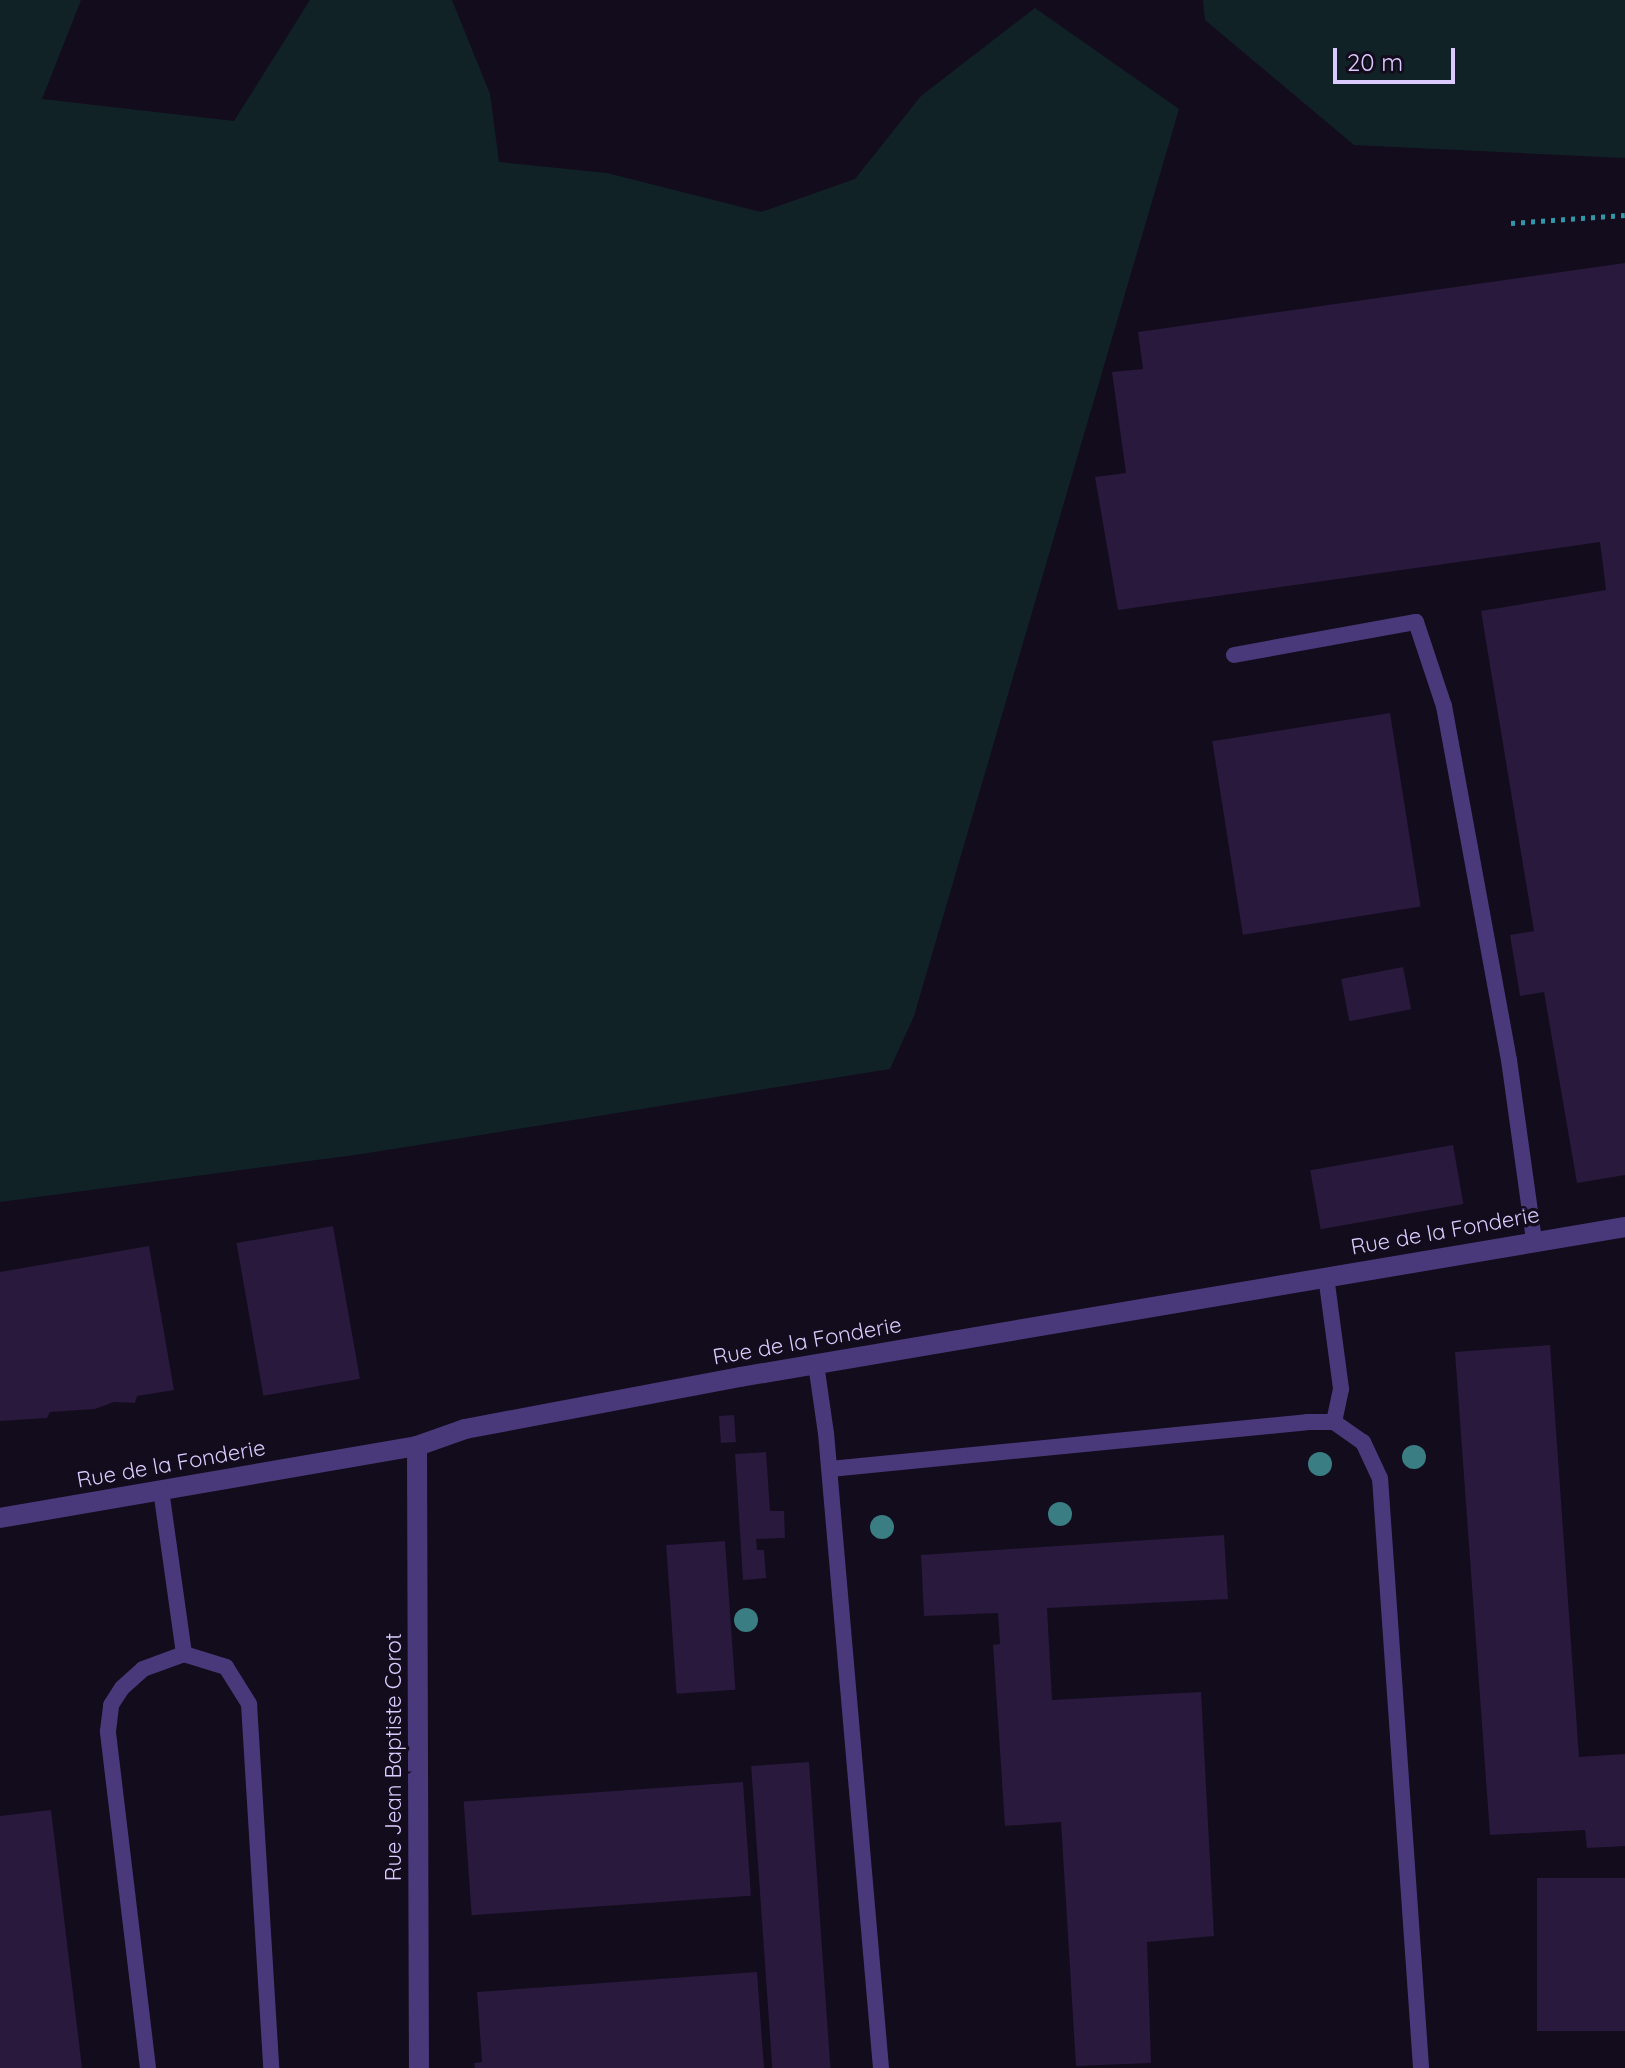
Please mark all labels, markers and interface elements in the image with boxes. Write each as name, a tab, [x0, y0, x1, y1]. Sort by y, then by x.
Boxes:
scale bar	[1337, 32, 1459, 82]
text: 20 m	[1347, 47, 1403, 77]
street label: Rue de la Fonderie	[1349, 1201, 1541, 1261]
street label: Rue de la Fonderie	[711, 1311, 903, 1371]
street label: Rue de la Fonderie	[75, 1434, 267, 1494]
street label: Rue Jean Baptiste Corot	[381, 1633, 407, 1881]

